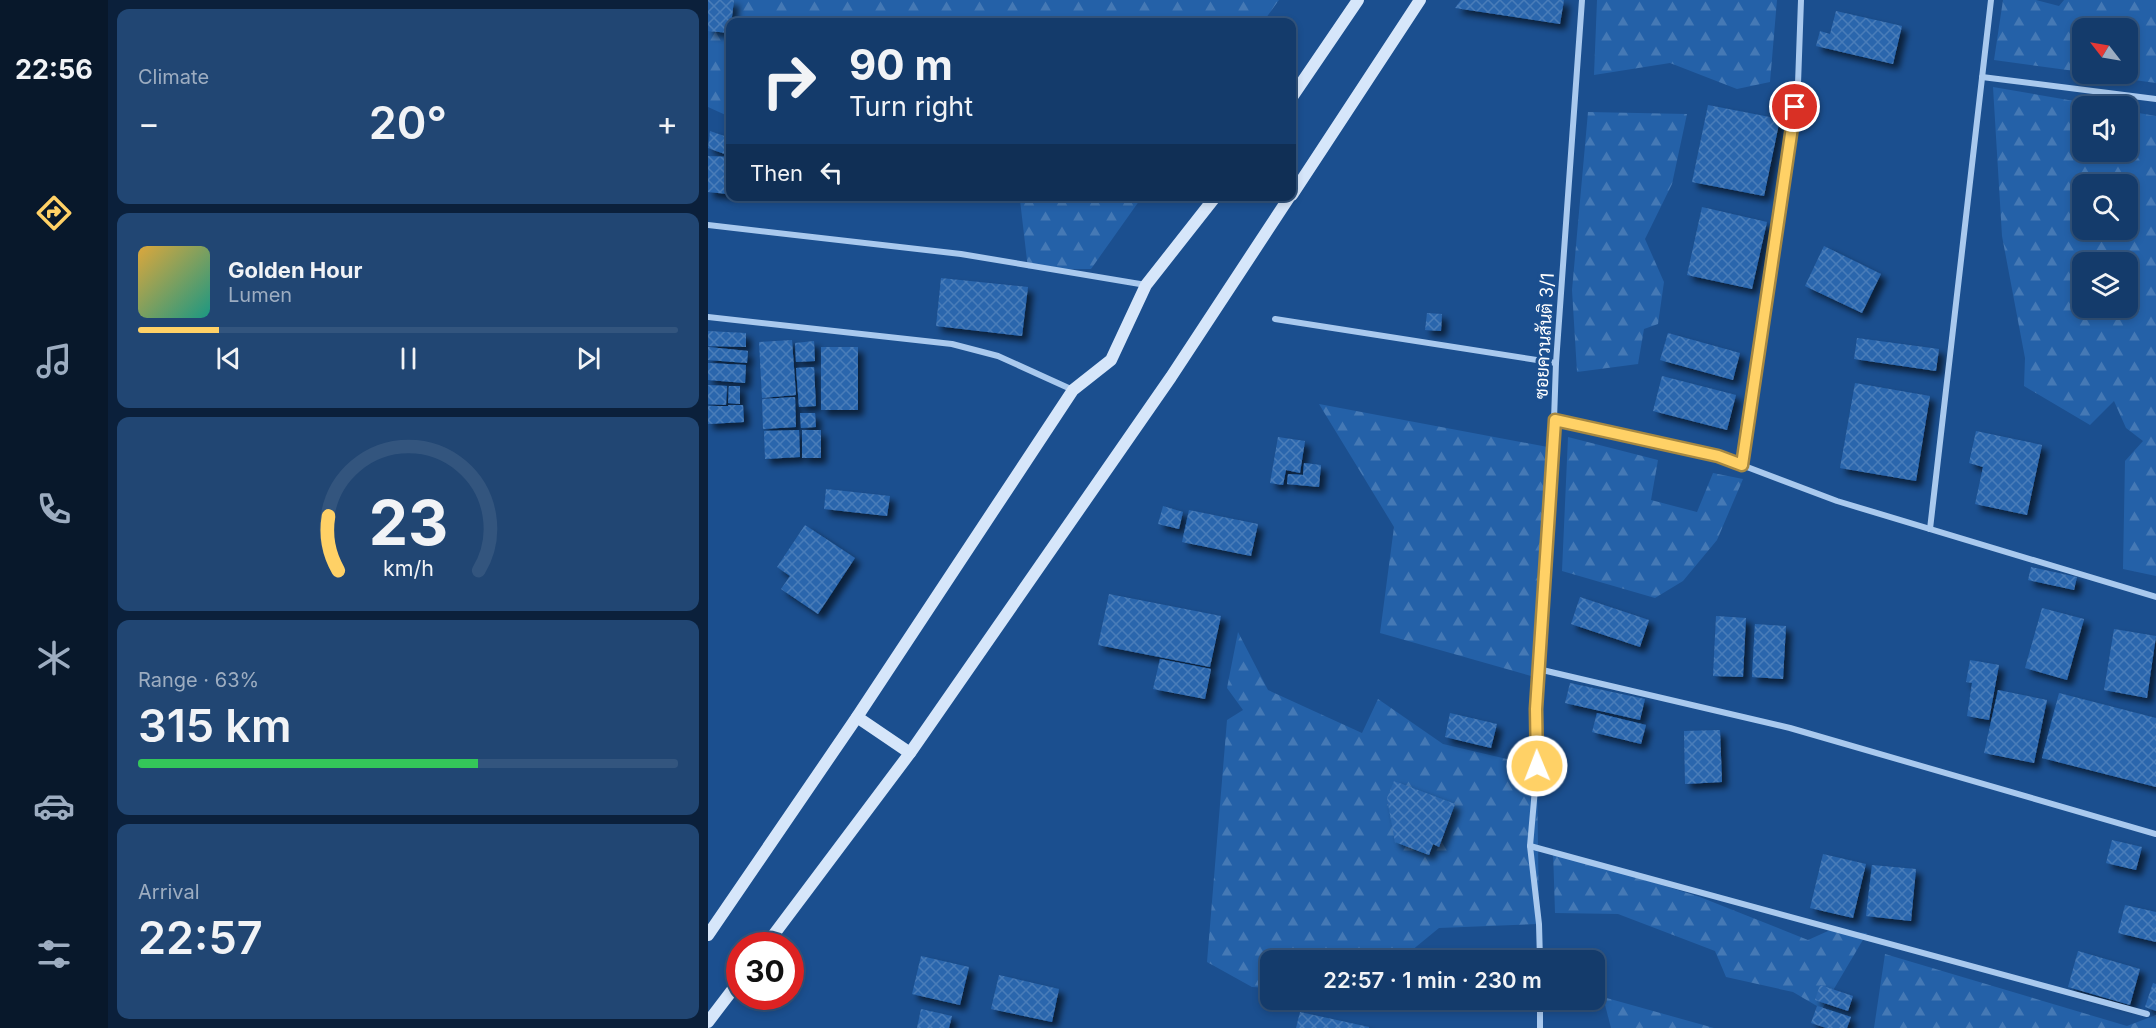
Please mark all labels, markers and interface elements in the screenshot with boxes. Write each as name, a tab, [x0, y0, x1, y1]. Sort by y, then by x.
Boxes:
north arrow	[2072, 18, 2138, 84]
map controls	[2072, 18, 2138, 318]
text: 90 m	[849, 39, 953, 90]
icon: right	[750, 42, 828, 120]
text: 22:56	[15, 53, 93, 86]
text: Climate	[138, 65, 209, 89]
pin	[1769, 81, 1820, 132]
text: Turn right	[849, 90, 973, 123]
icon: arrive	[1778, 90, 1811, 123]
text: 20°	[369, 95, 447, 150]
button: sound	[2072, 96, 2138, 162]
text: −	[138, 103, 160, 143]
text: +	[656, 103, 678, 143]
icon: left	[815, 156, 848, 189]
text: Then	[750, 160, 803, 186]
button: search	[2072, 174, 2138, 240]
icon: directions	[33, 192, 75, 234]
button: layers	[2072, 252, 2138, 318]
text: Golden Hour	[228, 257, 362, 283]
street label: ซอยควนสันติ 3/1	[1530, 272, 1558, 400]
text: Lumen	[228, 283, 292, 307]
icon: music	[33, 340, 75, 382]
icon: previous	[212, 342, 245, 375]
icon: pause	[392, 342, 425, 375]
icon: next	[572, 342, 605, 375]
text: 23	[368, 485, 448, 560]
icon: phone	[33, 488, 75, 530]
text: km/h	[383, 555, 433, 581]
icon: climate	[33, 637, 75, 679]
text: Range · 63%	[138, 668, 259, 692]
text: 315 km	[138, 698, 291, 753]
position arrow	[1505, 734, 1569, 798]
icon: car	[33, 785, 75, 827]
text: Arrival	[138, 880, 200, 904]
text: 22:57	[138, 910, 263, 965]
speed limit sign: 30	[726, 932, 804, 1010]
icon: filters	[33, 933, 75, 975]
text: 22:57 · 1 min · 230 m	[1323, 967, 1542, 993]

